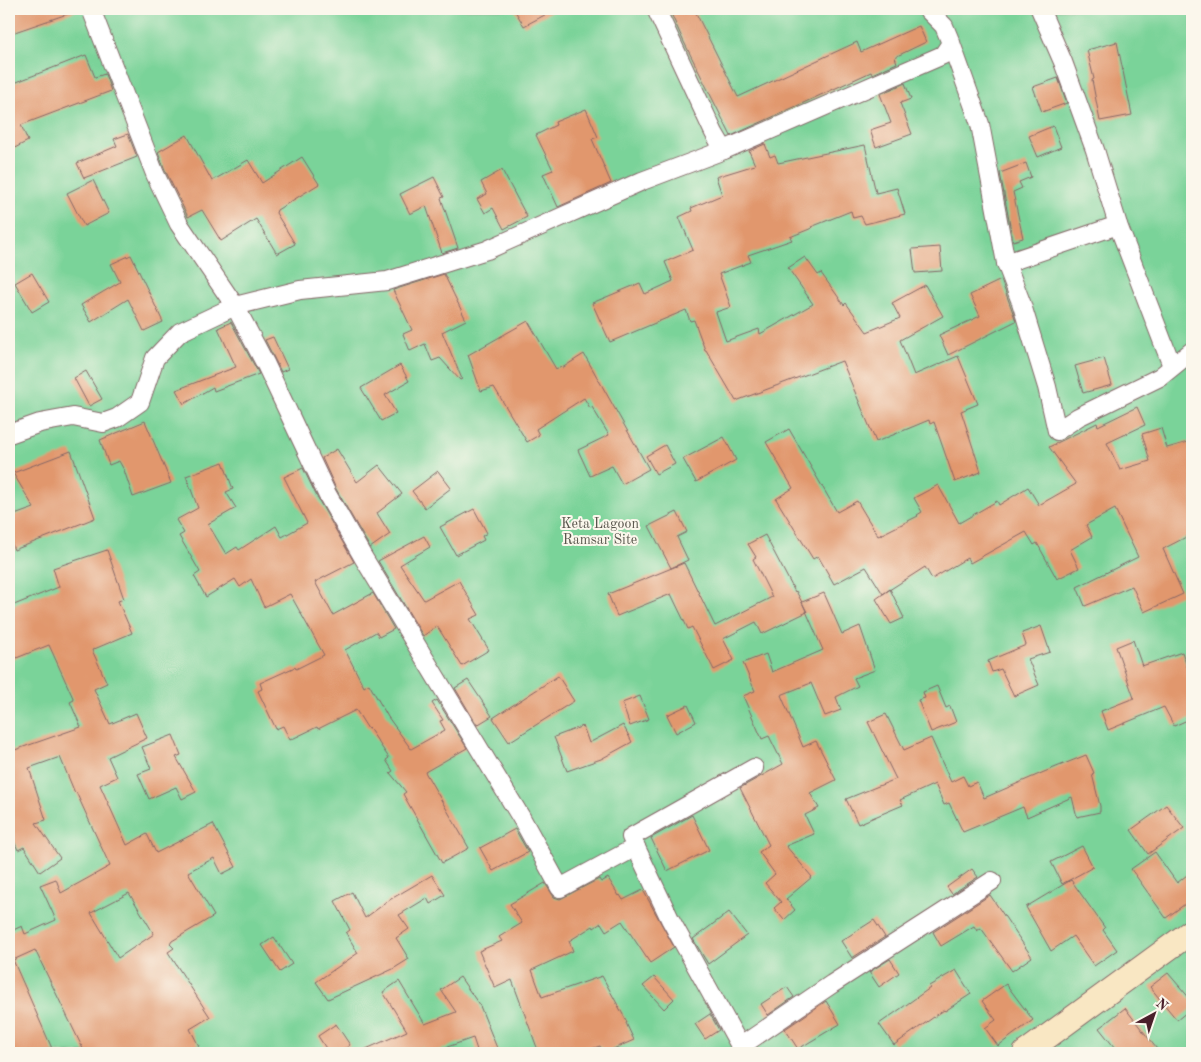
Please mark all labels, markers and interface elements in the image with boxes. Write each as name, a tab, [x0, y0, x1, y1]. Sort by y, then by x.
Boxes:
park label: Keta Lagoon Ramsar Site	[561, 517, 639, 547]
north arrow	[1128, 990, 1178, 1040]
text: N	[1153, 996, 1171, 1014]

